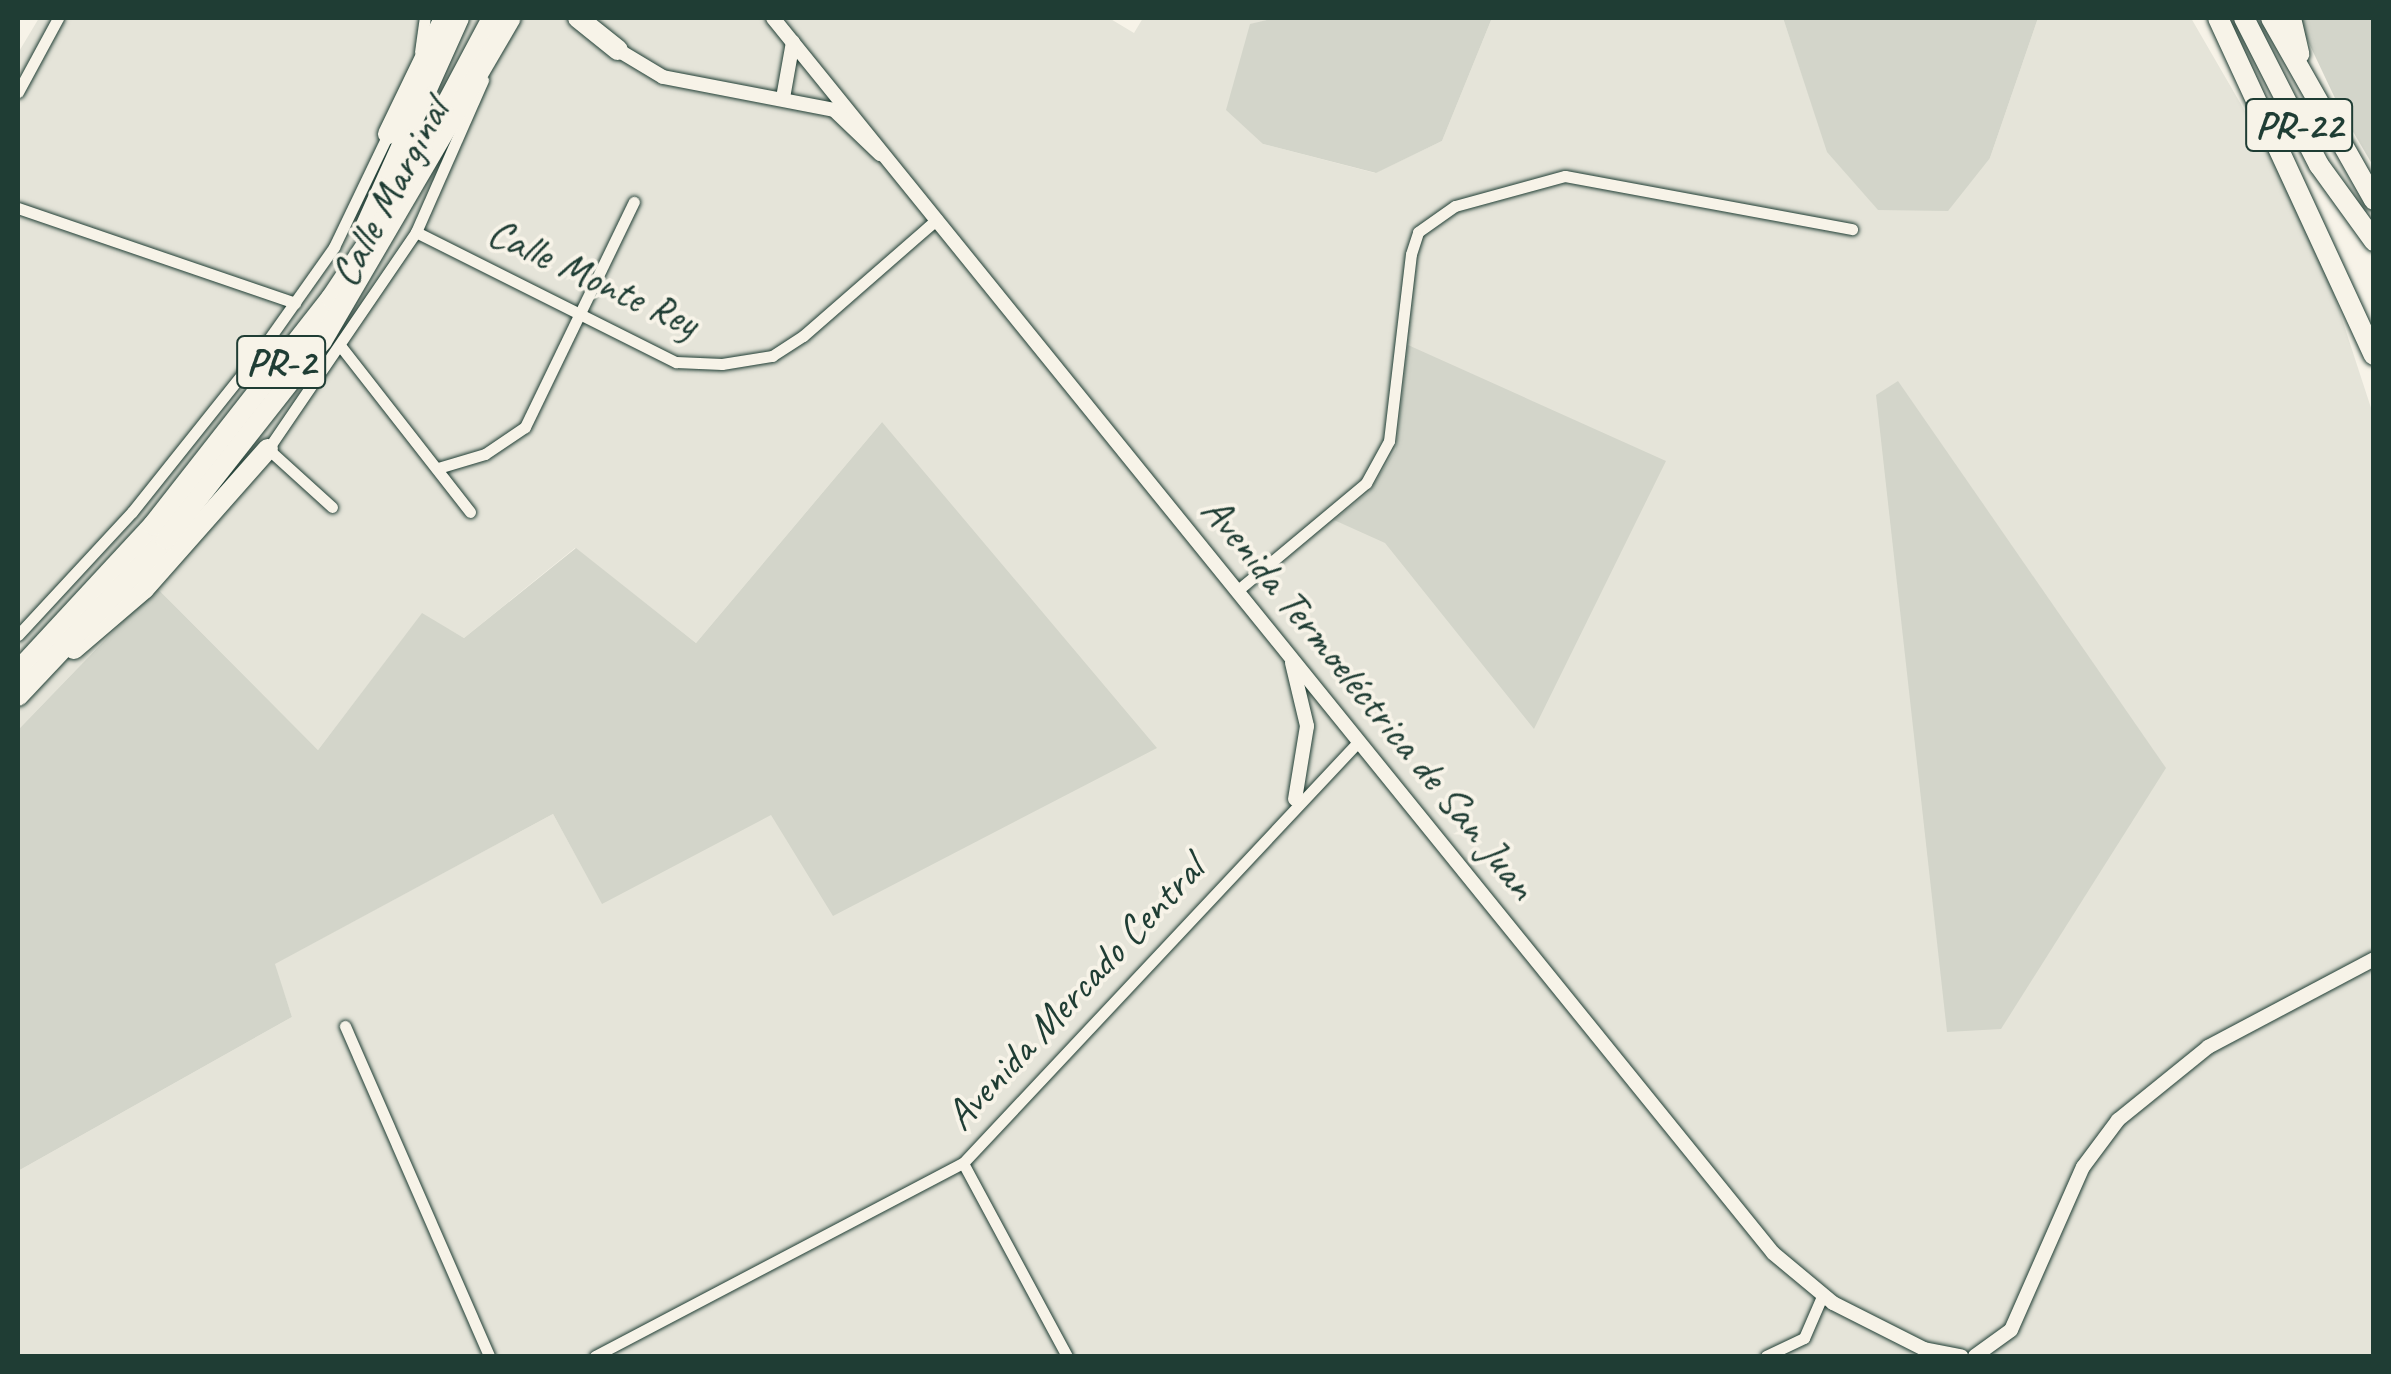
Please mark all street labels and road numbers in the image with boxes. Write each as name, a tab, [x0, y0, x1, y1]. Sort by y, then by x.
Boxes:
street label: Calle Marginal	[319, 90, 461, 296]
road number: PR-22	[2244, 90, 2354, 160]
street label: Calle Monte Rey	[479, 207, 707, 349]
road number: PR-2	[236, 327, 326, 397]
street label: Avenida Termoeléctrica de San Juan	[1191, 487, 1547, 909]
street label: Avenida Mercado Central	[935, 845, 1215, 1141]

